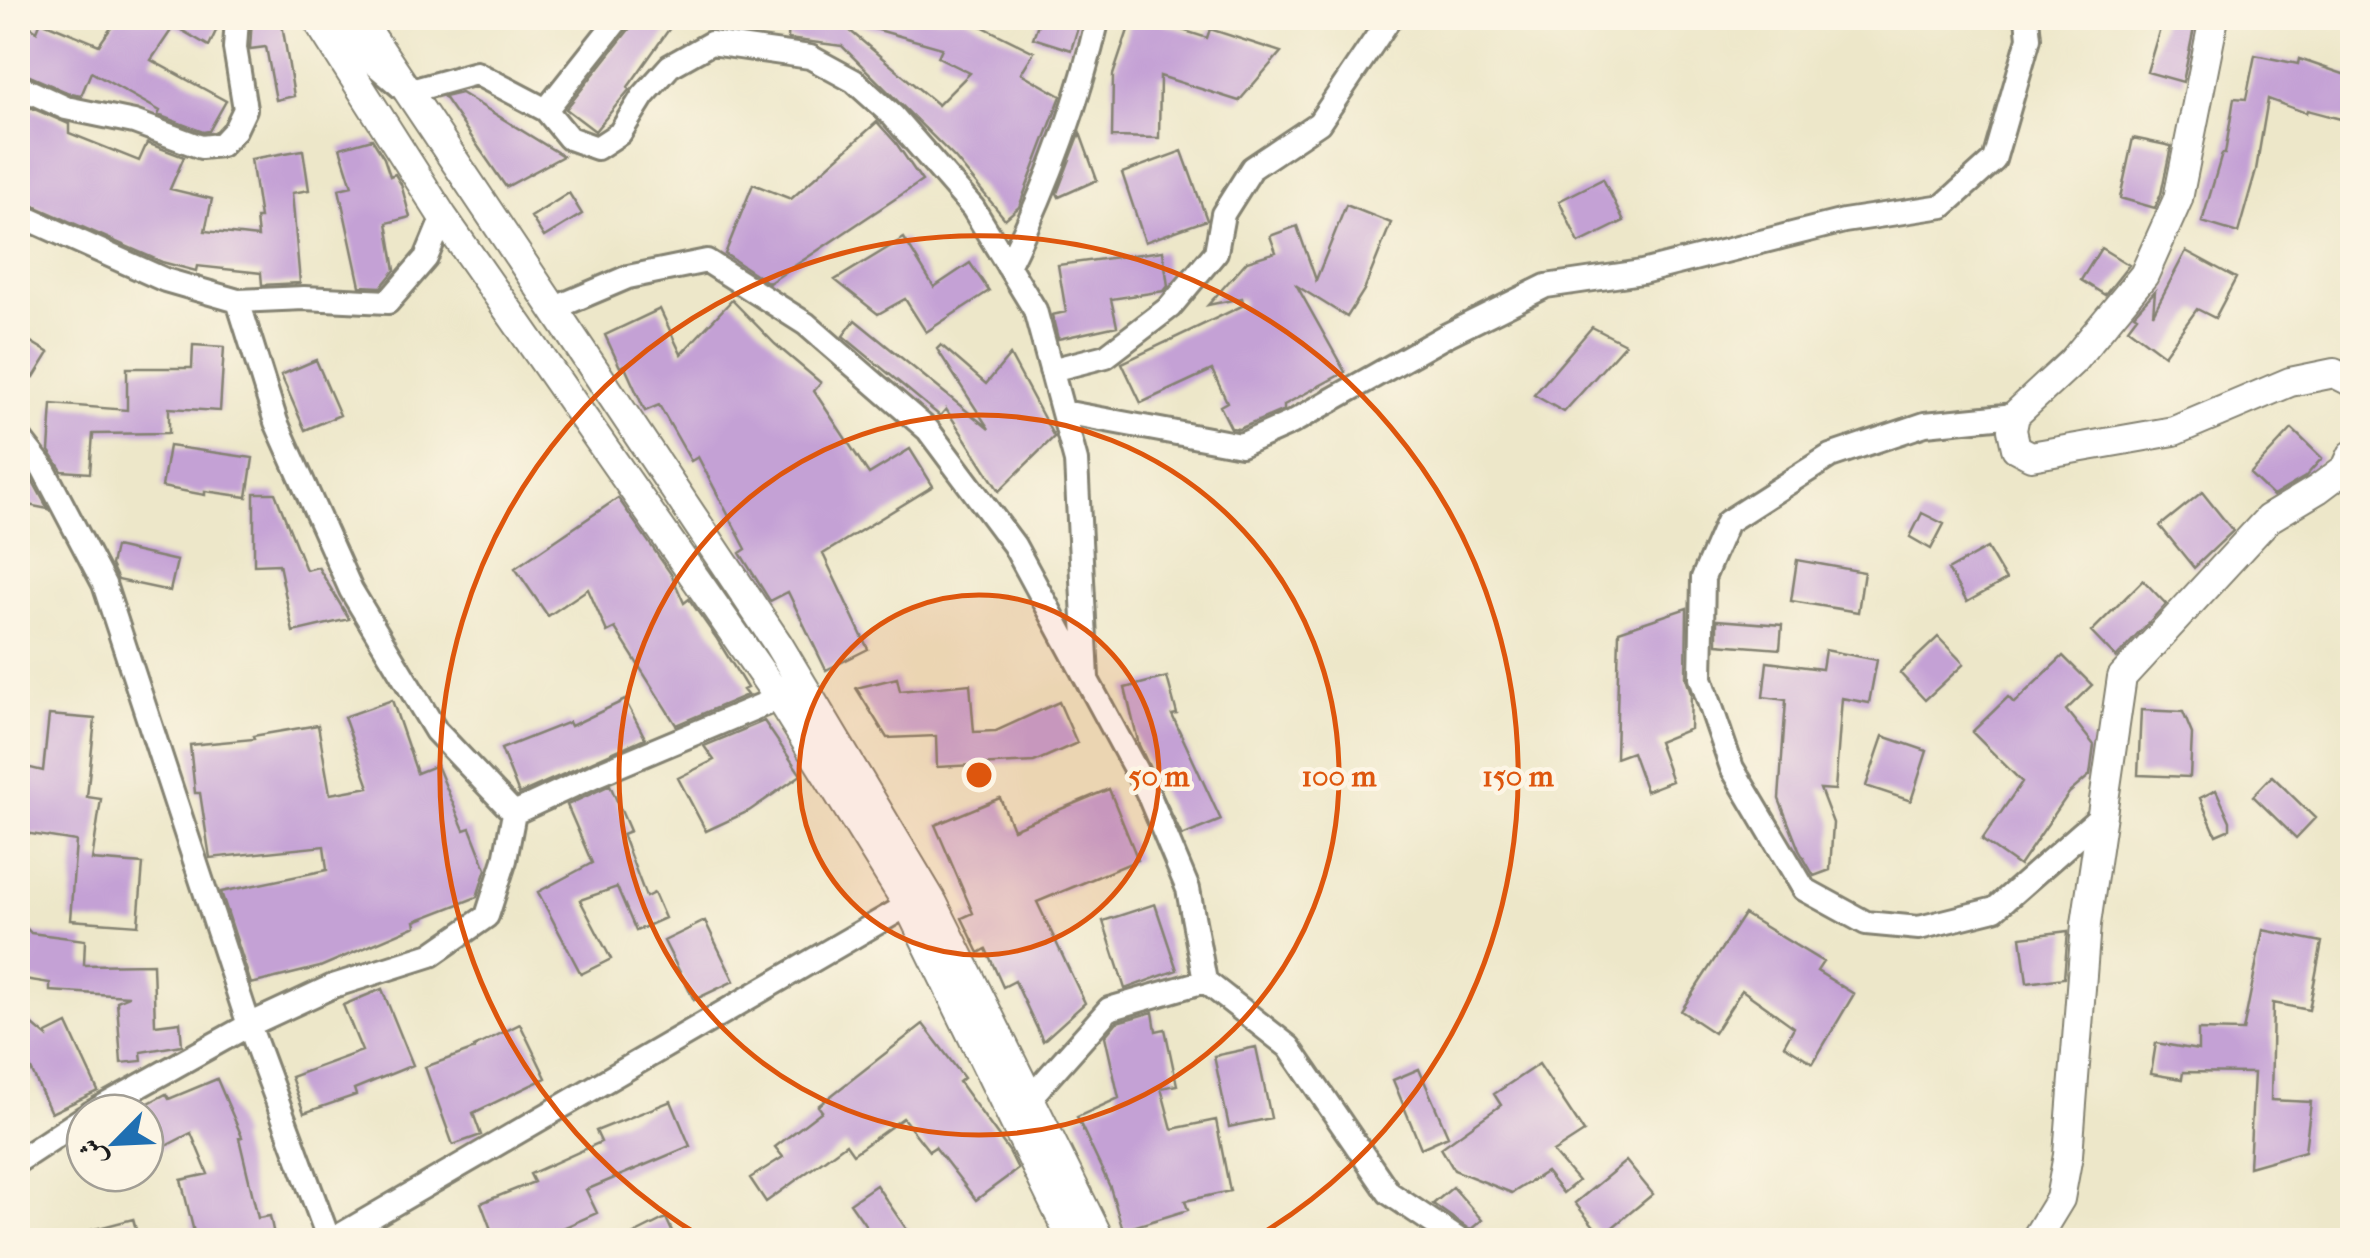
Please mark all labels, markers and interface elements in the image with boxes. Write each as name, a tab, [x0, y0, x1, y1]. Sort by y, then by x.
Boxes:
centre of rings	[961, 757, 997, 793]
text: 50 m	[1129, 759, 1190, 794]
text: 100 m	[1301, 759, 1378, 794]
text: 150 m	[1482, 759, 1555, 794]
north arrow	[65, 1093, 165, 1193]
text: ش	[72, 1134, 113, 1172]

